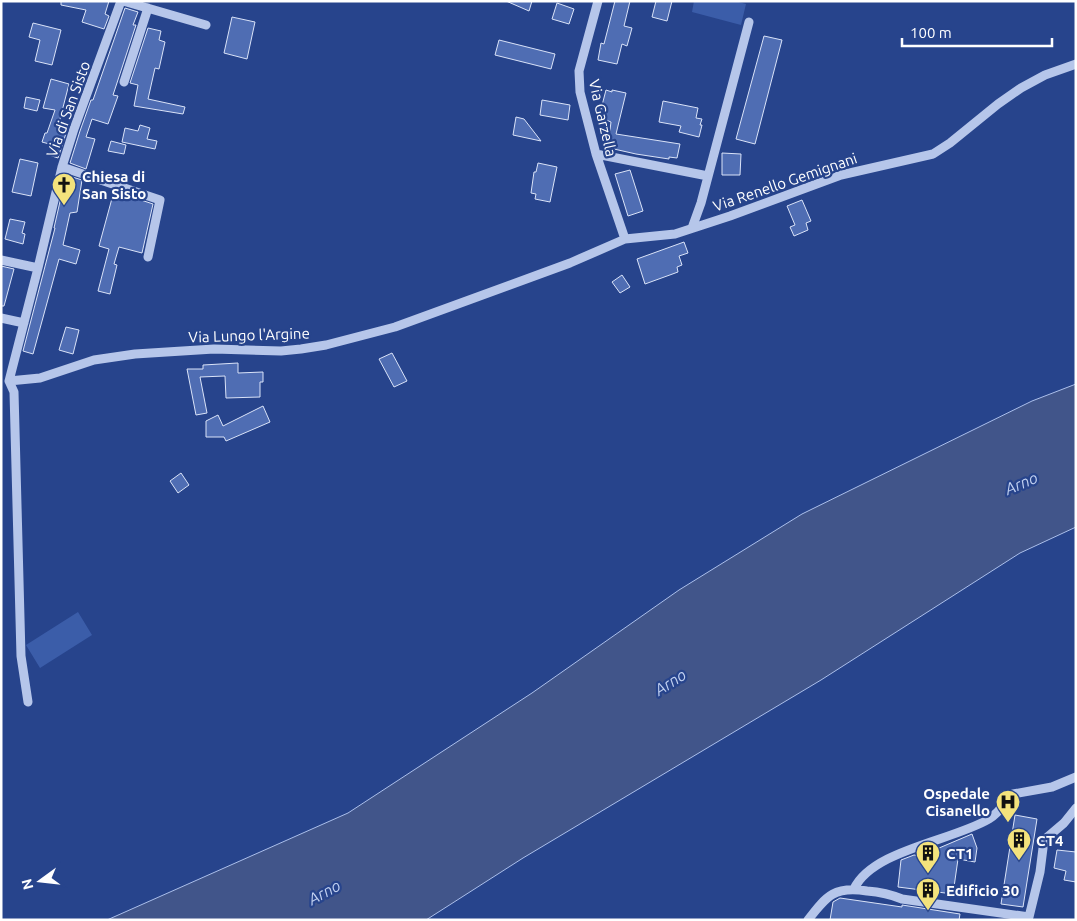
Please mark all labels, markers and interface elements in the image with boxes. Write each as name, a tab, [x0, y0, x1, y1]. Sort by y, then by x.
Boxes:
scale bar	[902, 15, 1052, 47]
text: 100 m	[910, 24, 952, 41]
street label: Via di San Sisto	[43, 59, 93, 159]
street label: Via Garzella	[586, 78, 620, 158]
street label: Via Renello Gemignani	[711, 149, 859, 215]
place label: Chiesa di San Sisto	[82, 168, 146, 202]
church icon: Chiesa di San Sisto	[51, 172, 77, 206]
street label: Via Lungo l'Argine	[188, 324, 310, 346]
water label: Arno	[1001, 468, 1040, 498]
water label: Arno	[650, 665, 689, 699]
place label: Ospedale Cisanello	[923, 785, 990, 819]
hospital icon: Ospedale Cisanello	[995, 789, 1021, 823]
building icon: CT4	[1006, 827, 1032, 861]
place label: CT4	[1036, 832, 1063, 849]
building icon: CT1	[915, 840, 941, 874]
place label: CT1	[946, 845, 973, 862]
north arrow	[15, 856, 65, 906]
water label: Arno	[304, 876, 344, 909]
text: N	[18, 877, 37, 891]
building icon: Edificio 30	[915, 877, 941, 911]
place label: Edificio 30	[946, 882, 1019, 899]

